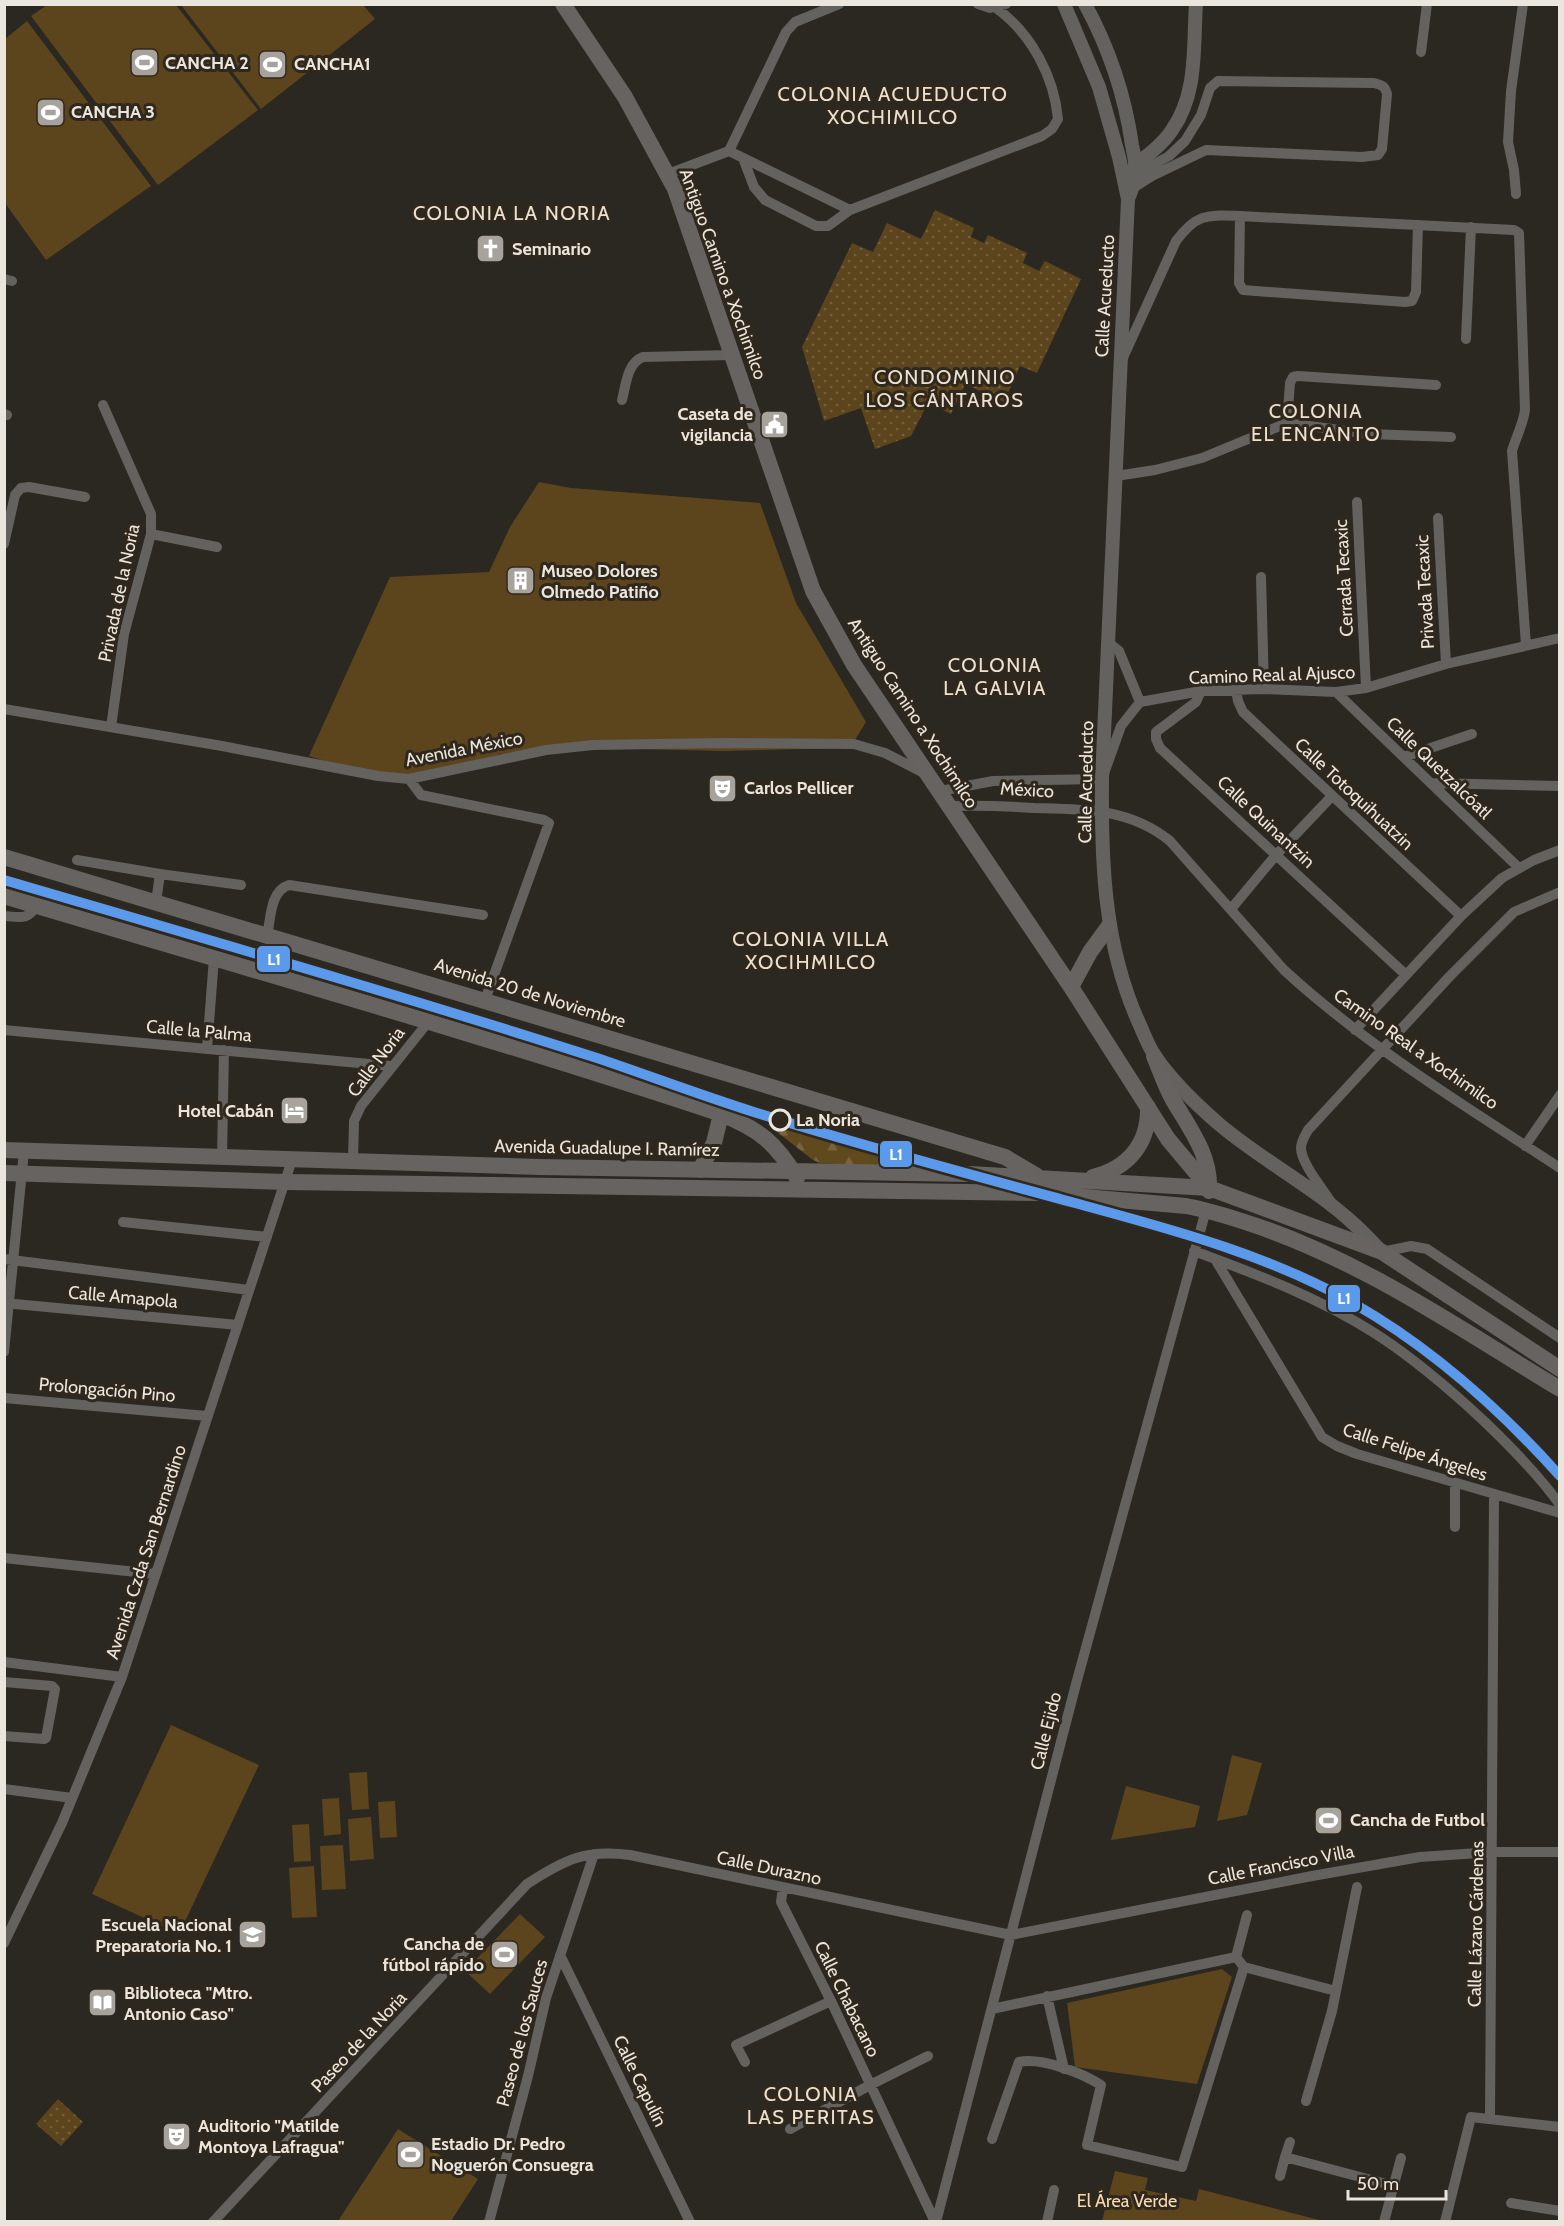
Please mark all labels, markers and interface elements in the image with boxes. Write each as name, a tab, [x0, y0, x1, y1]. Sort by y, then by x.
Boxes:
sports icon: CANCHA 2	[128, 47, 160, 79]
sports icon: CANCHA1	[257, 48, 289, 80]
place label: CANCHA 2	[165, 52, 249, 74]
place label: CANCHA1	[294, 53, 371, 75]
district label: COLONIA ACUEDUCTO XOCHIMILCO	[778, 82, 1008, 129]
sports icon: CANCHA 3	[34, 96, 66, 128]
place label: CANCHA 3	[71, 101, 155, 123]
street label: Antiguo Camino a Xochimilco	[675, 166, 771, 382]
district label: COLONIA LA NORIA	[413, 201, 611, 225]
church icon: Seminario	[475, 233, 507, 265]
street label: Calle Acueducto	[1091, 234, 1119, 358]
place label: Seminario	[512, 238, 591, 260]
district label: CONDOMINIO LOS CÁNTAROS	[866, 365, 1024, 412]
district label: COLONIA EL ENCANTO	[1251, 399, 1381, 446]
place label: Caseta de vigilancia	[677, 403, 753, 446]
public building icon: Caseta de vigilancia	[758, 408, 790, 440]
street label: Cerrada Tecaxic	[1330, 519, 1358, 637]
street label: Privada de la Noria	[94, 522, 144, 664]
street label: Privada Tecaxic	[1411, 534, 1439, 650]
place label: Museo Dolores Olmedo Patiño	[541, 560, 659, 603]
building icon: Museo Dolores Olmedo Patiño	[504, 565, 536, 597]
street label: Antiguo Camino a Xochimilco	[843, 614, 983, 812]
district label: COLONIA LA GALVIA	[943, 653, 1047, 700]
street label: Camino Real al Ajusco	[1188, 661, 1356, 689]
street label: Calle Quetzalcóatl	[1382, 712, 1497, 824]
street label: Calle Acueducto	[1074, 720, 1098, 843]
street label: Avenida México	[404, 727, 524, 771]
street label: Calle Totoquihuatzin	[1290, 733, 1418, 855]
street label: Calle Quinantzin	[1213, 771, 1319, 873]
theatre icon: Carlos Pellicer	[707, 772, 739, 804]
place label: Carlos Pellicer	[744, 777, 853, 799]
street label: México	[1000, 778, 1055, 802]
district label: COLONIA VILLA XOCIHMILCO	[732, 927, 890, 974]
line badge: L1	[256, 945, 291, 973]
text: L1	[267, 950, 281, 969]
street label: Avenida 20 de Noviembre	[432, 953, 628, 1033]
street label: Camino Real a Xochimilco	[1329, 984, 1503, 1114]
street label: Calle la Palma	[145, 1015, 253, 1047]
street label: Calle Noria	[343, 1022, 410, 1101]
hotel icon: Hotel Cabán	[279, 1095, 311, 1127]
place label: Hotel Cabán	[178, 1100, 274, 1122]
marker: La Noria	[769, 1109, 791, 1131]
place label: La Noria	[796, 1109, 860, 1131]
street label: Avenida Guadalupe I. Ramírez	[494, 1135, 720, 1161]
line badge: L1	[879, 1140, 913, 1168]
text: L1	[889, 1145, 903, 1164]
street label: Calle Amapola	[67, 1281, 179, 1313]
line badge: L1	[1327, 1284, 1361, 1313]
text: L1	[1337, 1289, 1351, 1308]
street label: Prolongación Pino	[38, 1373, 176, 1407]
street label: Calle Felipe Ángeles	[1340, 1418, 1490, 1486]
street label: Avenida Czda San Bernardino	[101, 1442, 191, 1662]
street label: Calle Ejido	[1026, 1690, 1066, 1772]
sports icon: Cancha de Futbol	[1313, 1804, 1345, 1836]
place label: Cancha de Futbol	[1350, 1809, 1485, 1831]
street label: Calle Francisco Villa	[1206, 1840, 1356, 1890]
street label: Calle Lázaro Cárdenas	[1464, 1841, 1488, 2007]
street label: Calle Durazno	[715, 1846, 823, 1890]
place label: Escuela Nacional Preparatoria No. 1	[95, 1914, 232, 1957]
school or university icon: Escuela Nacional Preparatoria No. 1	[237, 1919, 269, 1951]
place label: Cancha de fútbol rápido	[382, 1933, 484, 1976]
street label: Calle Chabacano	[809, 1937, 885, 2061]
sports icon: Cancha de fútbol rápido	[489, 1938, 521, 1970]
street label: Paseo de los Sauces	[492, 1957, 552, 2109]
place label: Biblioteca "Mtro. Antonio Caso"	[124, 1982, 253, 2025]
library icon: Biblioteca "Mtro. Antonio Caso"	[87, 1987, 119, 2019]
street label: Paseo de la Noria	[307, 1987, 412, 2097]
street label: Calle Capulín	[608, 2032, 672, 2130]
district label: COLONIA LAS PERITAS	[747, 2082, 875, 2129]
place label: Auditorio "Matilde Montoya Lafragua"	[198, 2115, 344, 2158]
theatre icon: Auditorio "Matilde Montoya Lafragua"	[161, 2120, 193, 2152]
place label: Estadio Dr. Pedro Noguerón Consuegra	[431, 2133, 594, 2176]
sports icon: Estadio Dr. Pedro Noguerón Consuegra	[394, 2138, 426, 2170]
scale bar	[1348, 2163, 1446, 2201]
text: 50 m	[1357, 2173, 1399, 2195]
park label: El Área Verde	[1077, 2190, 1177, 2212]

